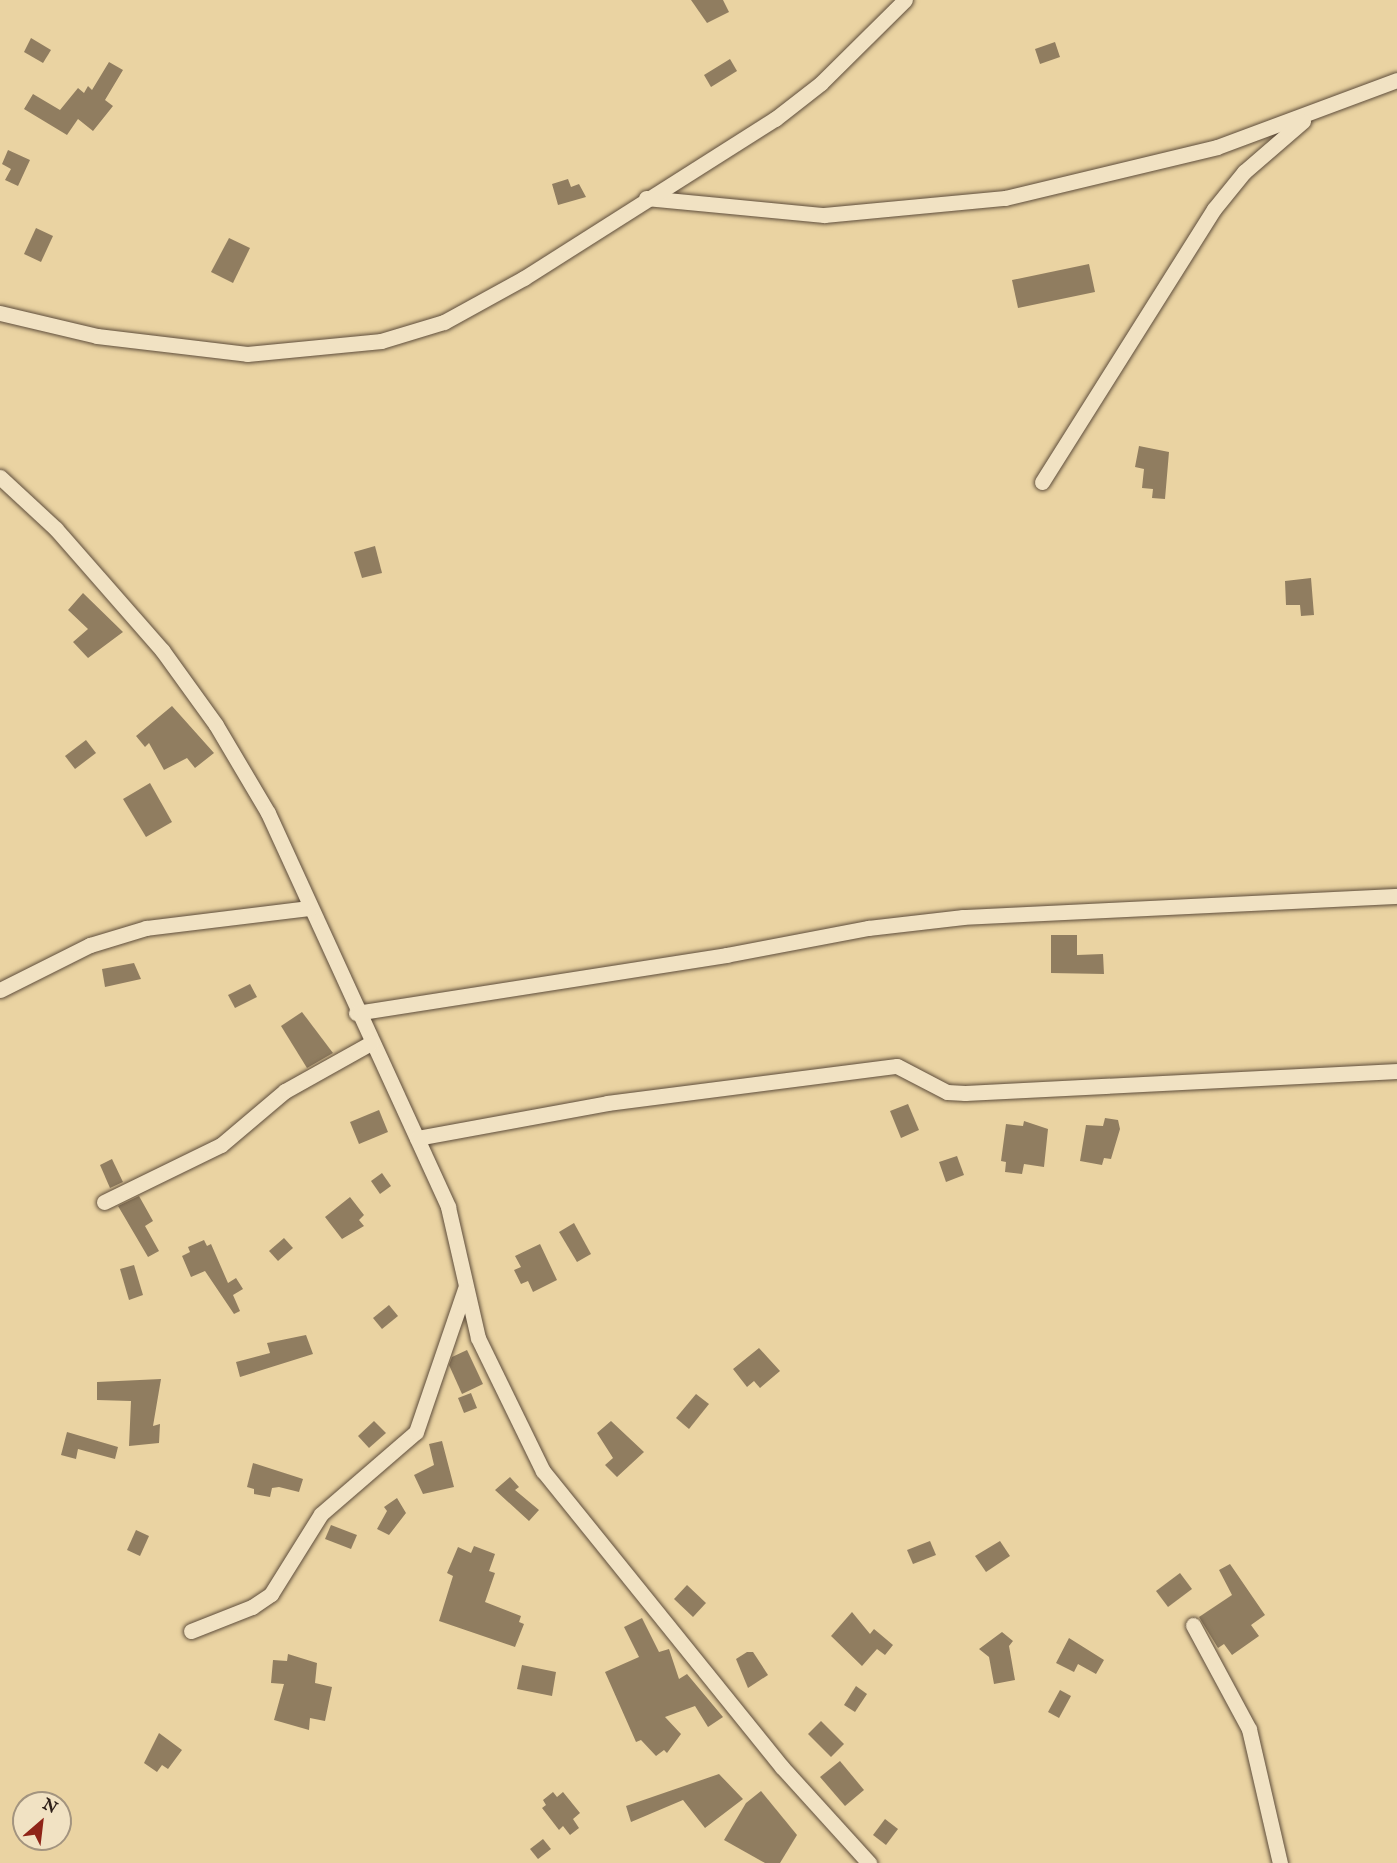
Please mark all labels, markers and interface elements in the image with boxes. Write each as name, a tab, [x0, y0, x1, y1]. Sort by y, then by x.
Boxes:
north arrow	[12, 1791, 72, 1851]
text: N	[39, 1795, 60, 1819]

